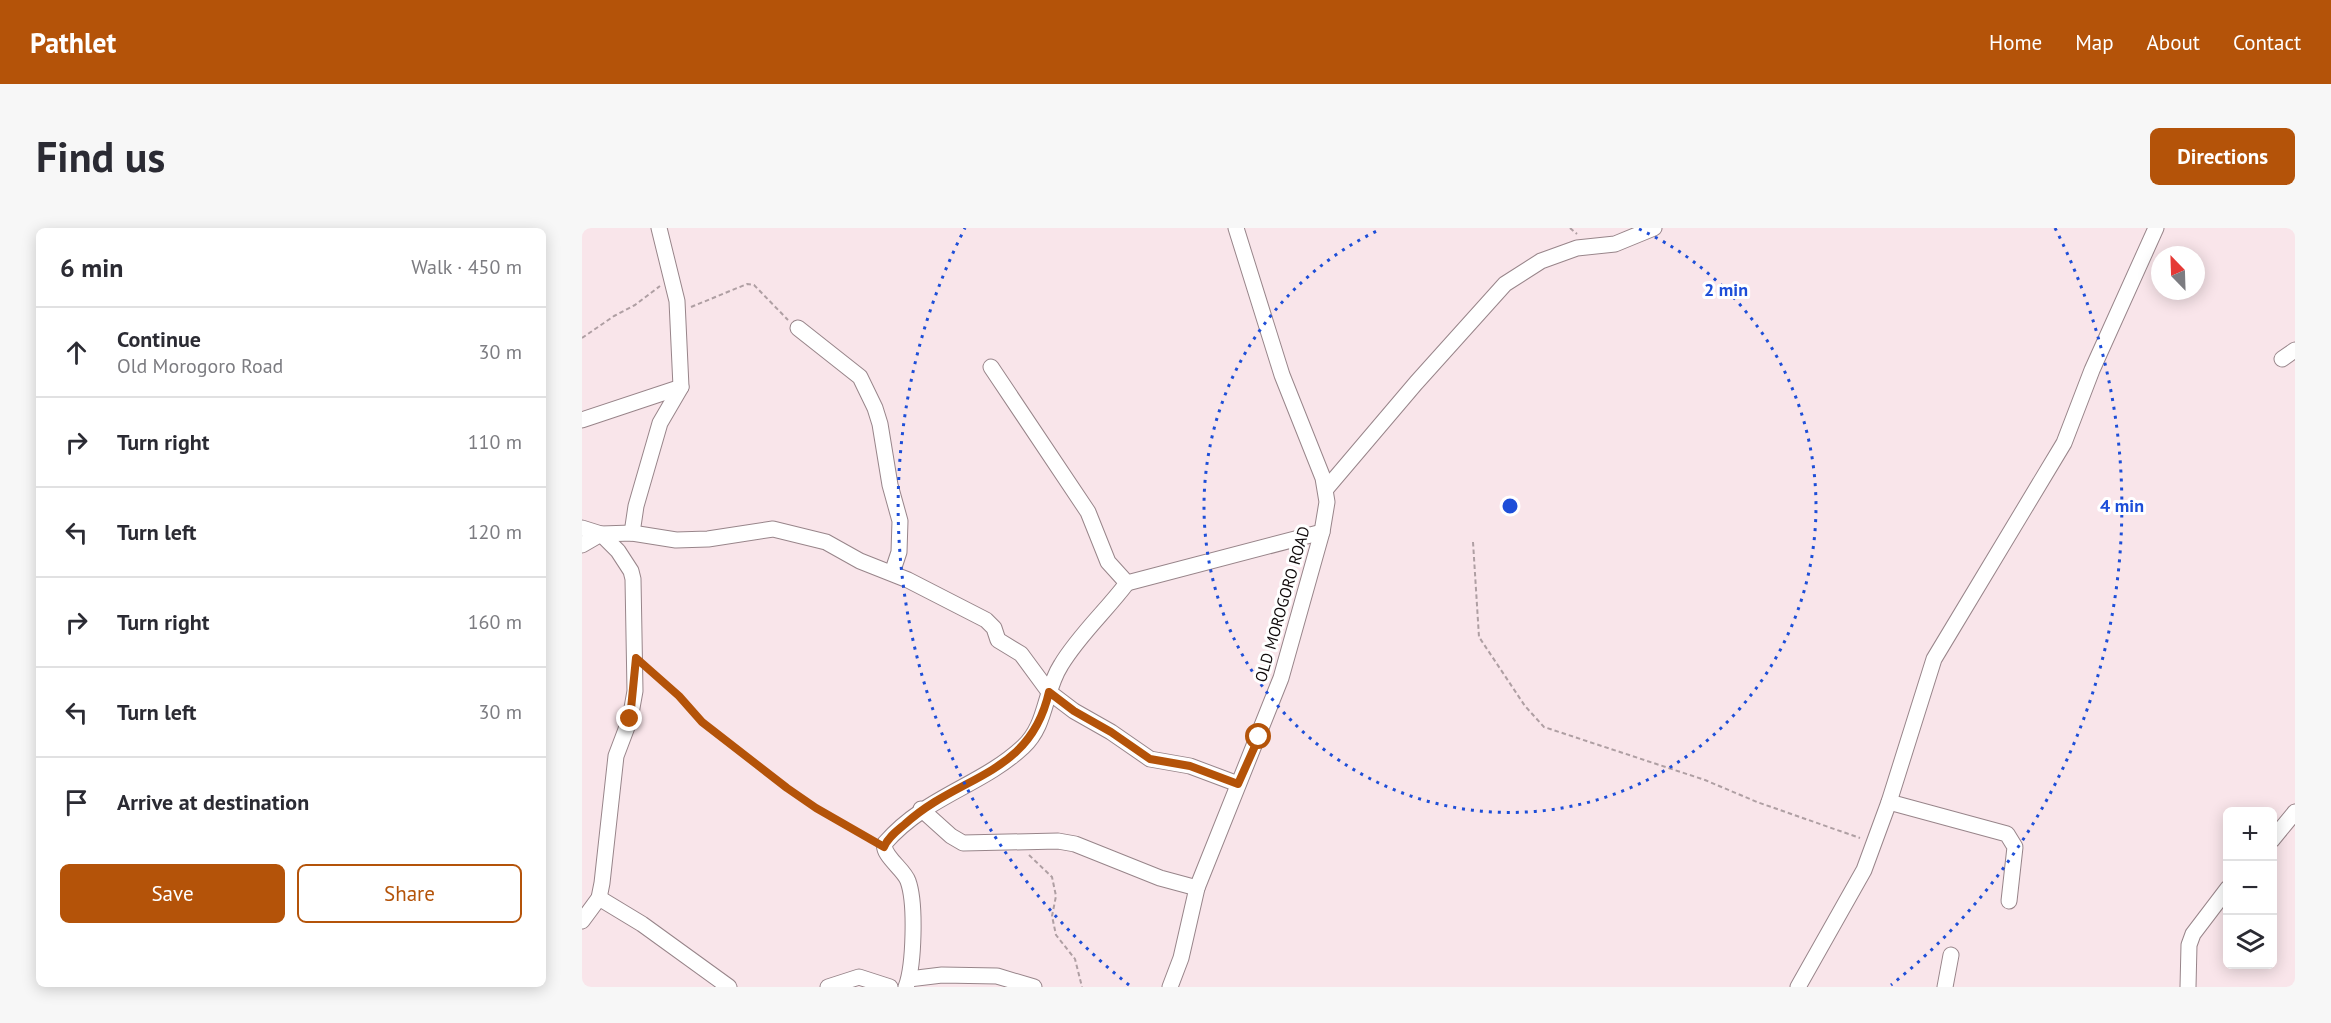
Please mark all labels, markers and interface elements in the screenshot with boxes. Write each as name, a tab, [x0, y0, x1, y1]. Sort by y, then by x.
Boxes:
text: Pathlet	[30, 24, 116, 61]
text: Home	[1989, 29, 2042, 56]
text: Map	[2075, 29, 2114, 56]
text: About	[2147, 29, 2200, 56]
text: Contact	[2233, 29, 2301, 56]
button: Directions	[2150, 128, 2295, 185]
text: Find us	[36, 129, 165, 184]
north arrow	[2151, 246, 2205, 300]
text: 6 min	[60, 251, 123, 284]
text: Walk · 450 m	[411, 254, 522, 280]
text: 2 min	[1704, 278, 1748, 301]
text: Continue	[117, 325, 201, 353]
icon: ahead	[60, 336, 93, 369]
text: 30 m	[479, 339, 522, 365]
text: Old Morogoro Road	[117, 353, 283, 379]
icon: right	[60, 426, 93, 459]
text: Turn right	[117, 428, 209, 456]
text: 110 m	[468, 429, 522, 455]
text: 4 min	[2100, 494, 2144, 517]
centre of rings	[1500, 496, 1520, 516]
icon: left	[60, 516, 93, 549]
text: Turn left	[117, 518, 197, 546]
text: 120 m	[468, 519, 522, 545]
street label: OLD MOROGORO ROAD	[1250, 524, 1314, 684]
icon: right	[60, 606, 93, 639]
text: Turn right	[117, 608, 209, 636]
text: 160 m	[468, 609, 522, 635]
icon: left	[60, 696, 93, 729]
text: Turn left	[117, 698, 197, 726]
text: 30 m	[479, 699, 522, 725]
route end	[616, 705, 642, 731]
route start	[1245, 723, 1271, 749]
icon: arrive	[60, 786, 93, 819]
text: Arrive at destination	[117, 788, 309, 816]
map controls	[2223, 807, 2277, 969]
button: +	[2223, 807, 2277, 861]
button: −	[2223, 861, 2277, 915]
button: Save	[60, 864, 285, 923]
button: Share	[297, 864, 522, 923]
button: layers	[2223, 915, 2277, 969]

